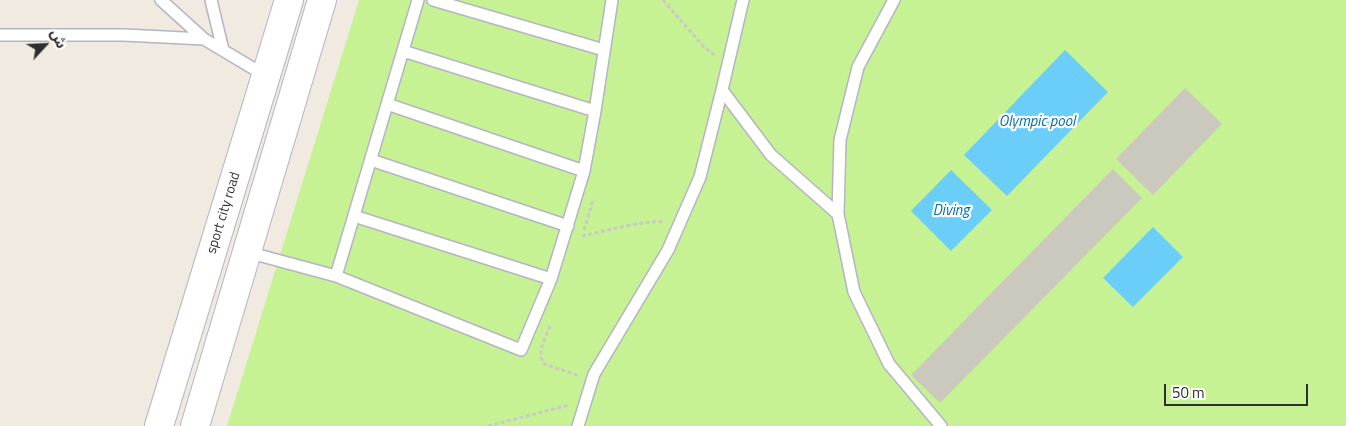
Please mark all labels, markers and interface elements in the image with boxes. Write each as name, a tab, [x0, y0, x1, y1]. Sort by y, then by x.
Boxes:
north arrow	[20, 20, 70, 70]
text: ش	[45, 25, 73, 52]
water label: Olympic pool	[999, 113, 1075, 131]
street label: sport city road	[204, 170, 244, 256]
water label: Diving	[933, 202, 969, 220]
scale bar	[1166, 374, 1310, 406]
text: 50 m	[1172, 381, 1205, 404]

